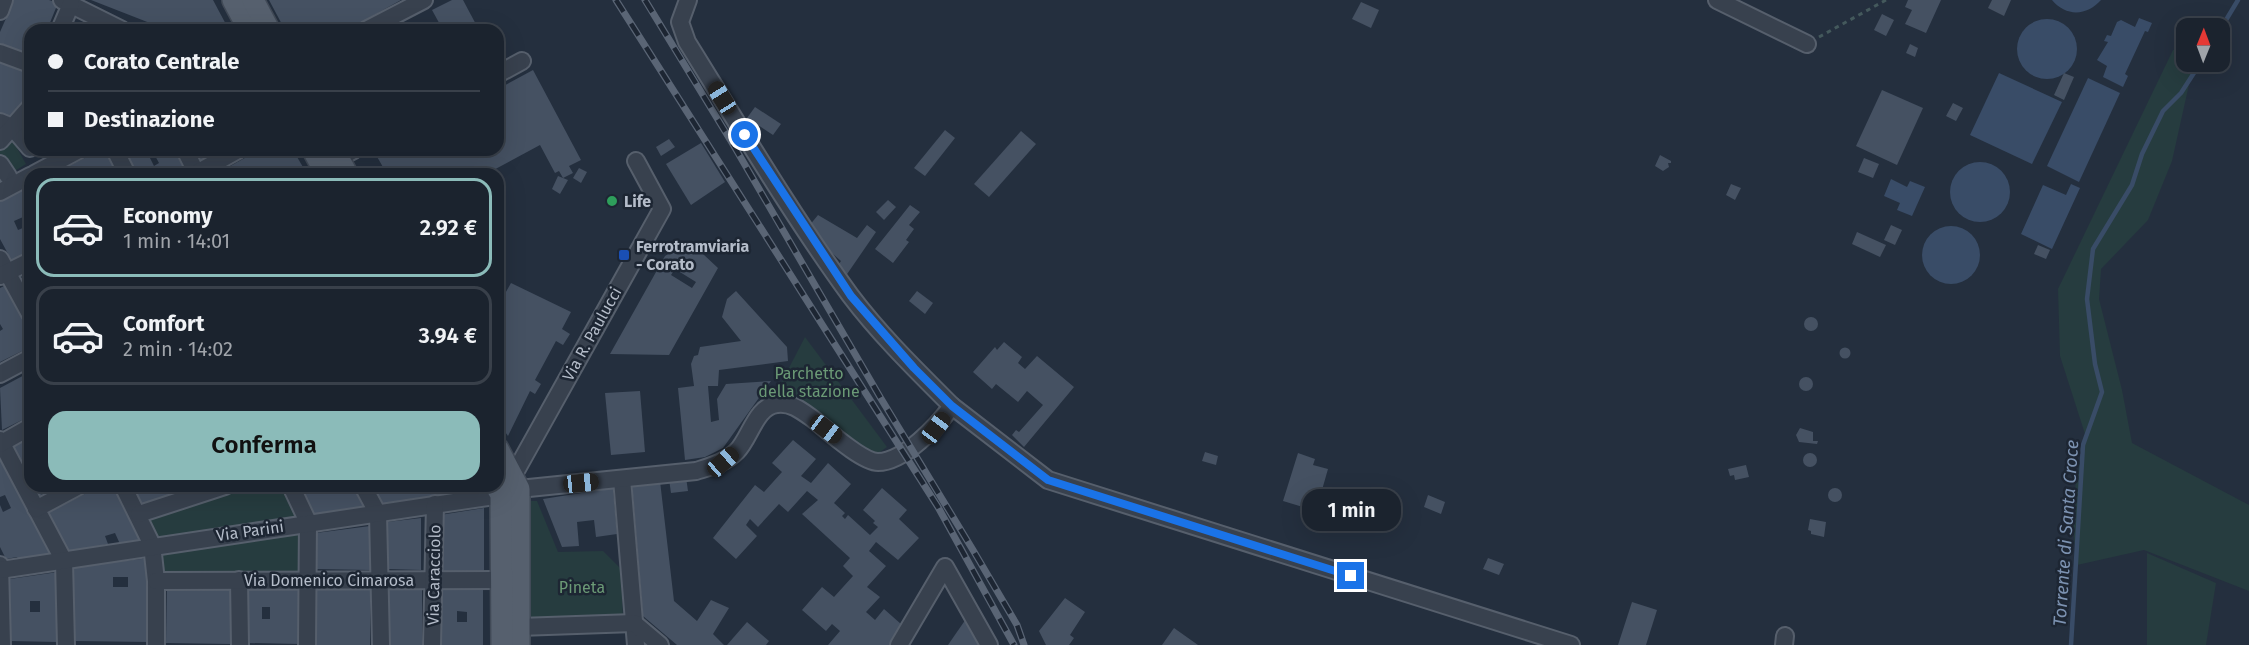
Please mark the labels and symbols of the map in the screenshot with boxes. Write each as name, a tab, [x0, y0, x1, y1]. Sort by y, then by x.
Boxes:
north arrow	[2176, 18, 2230, 72]
car	[705, 78, 739, 118]
route start	[731, 121, 758, 148]
place label: Life	[624, 192, 651, 211]
marker: Life	[605, 194, 619, 208]
place label: Ferrotramviaria - Corato	[636, 237, 749, 274]
marker: Ferrotramviaria - Corato	[617, 248, 631, 262]
street label: Via R. Paulucci	[558, 284, 626, 384]
park label: Parchetto della stazione	[758, 364, 860, 401]
car	[918, 408, 954, 448]
car	[806, 411, 846, 447]
water label: Torrente di Santa Croce	[2049, 439, 2083, 627]
car	[704, 443, 742, 481]
car	[562, 472, 600, 494]
callout: 1 min	[1302, 489, 1400, 531]
street label: Via Parini	[215, 517, 285, 545]
street label: Via Caracciolo	[424, 524, 444, 626]
route end	[1337, 562, 1364, 589]
street label: Via Domenico Cimarosa	[244, 571, 414, 590]
park label: Pineta	[559, 578, 605, 597]

